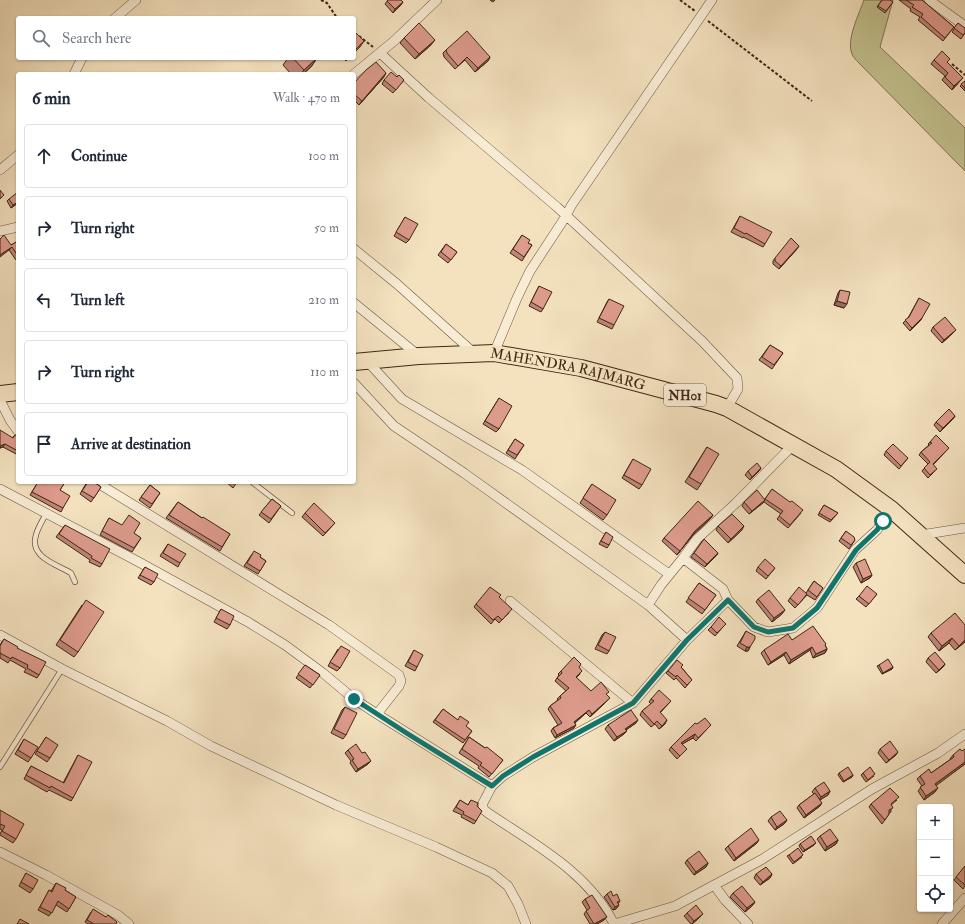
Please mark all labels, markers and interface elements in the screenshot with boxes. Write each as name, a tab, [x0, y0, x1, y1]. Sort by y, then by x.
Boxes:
search box	[16, 16, 356, 60]
icon: search	[30, 27, 52, 49]
text: Search here	[62, 29, 131, 48]
text: 6 min	[32, 88, 71, 109]
text: Walk · 470 m	[273, 90, 340, 106]
icon: ahead	[33, 145, 55, 167]
text: Continue	[71, 147, 127, 166]
text: 100 m	[308, 148, 339, 164]
icon: right	[33, 217, 55, 239]
text: Turn right	[71, 219, 134, 238]
text: 50 m	[314, 220, 339, 236]
icon: left	[33, 289, 55, 311]
text: Turn left	[71, 291, 125, 310]
text: 210 m	[308, 292, 339, 308]
street label: MAHENDRA RAJMARG	[489, 345, 647, 394]
icon: right	[33, 361, 55, 383]
text: Turn right	[71, 363, 134, 382]
text: 110 m	[310, 364, 339, 380]
road number: NH01	[664, 384, 706, 406]
icon: arrive	[33, 433, 55, 455]
text: Arrive at destination	[71, 435, 191, 454]
route start	[874, 512, 892, 530]
route end	[345, 690, 363, 708]
map controls	[917, 804, 953, 912]
button: +	[917, 804, 953, 840]
button: −	[917, 840, 953, 876]
button: locate	[917, 876, 953, 912]

